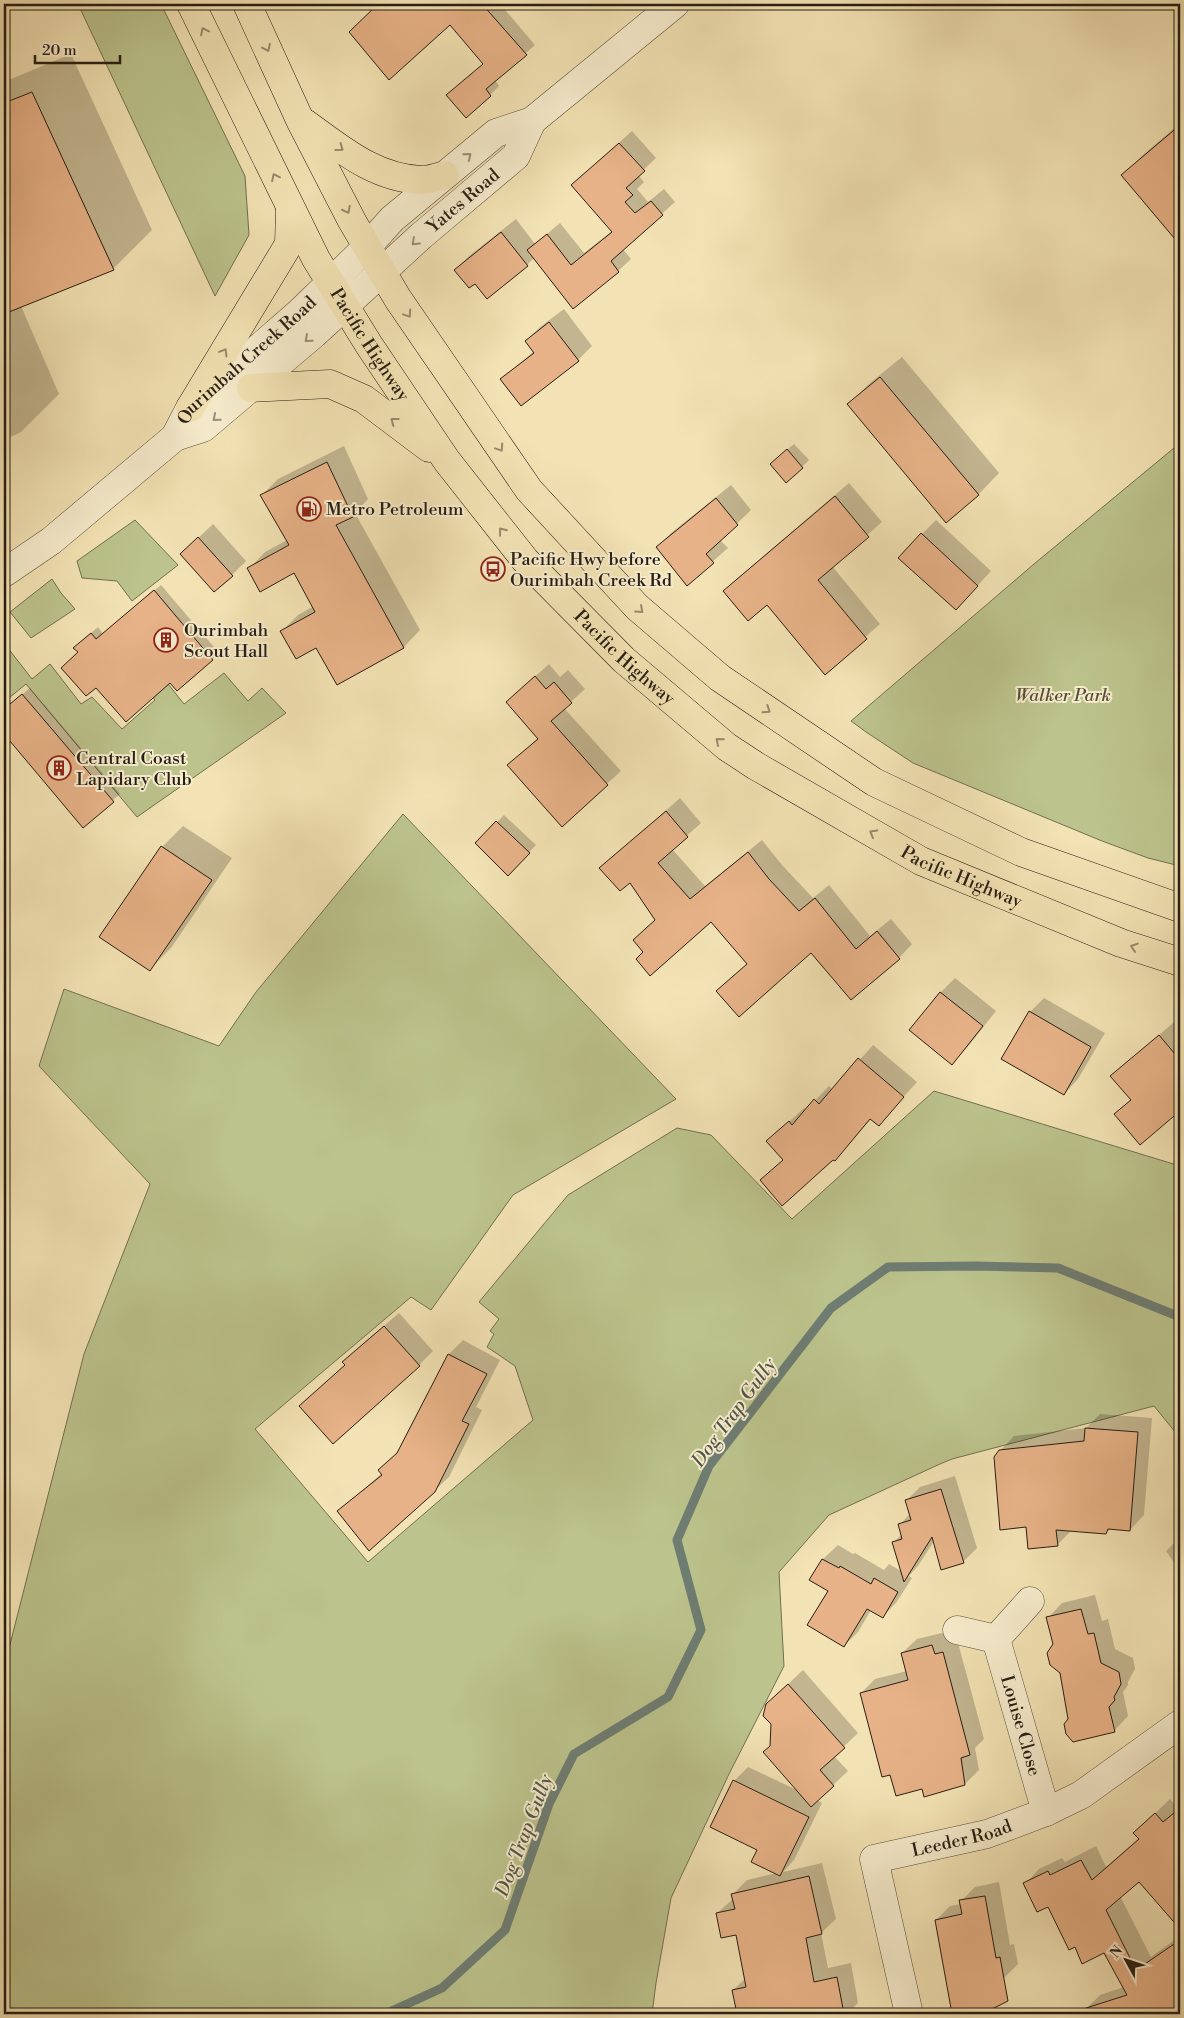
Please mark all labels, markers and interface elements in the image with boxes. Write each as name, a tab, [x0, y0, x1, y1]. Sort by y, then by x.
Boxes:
one-way arrow	[200, 27, 210, 36]
scale bar	[35, 32, 120, 64]
text: 20 m	[42, 41, 77, 60]
one-way arrow	[261, 43, 272, 52]
one-way arrow	[334, 142, 344, 151]
one-way arrow	[462, 154, 471, 162]
street label: Yates Road	[421, 163, 505, 239]
one-way arrow	[271, 173, 281, 182]
one-way arrow	[340, 204, 350, 213]
one-way arrow	[411, 236, 420, 245]
street label: Pacific Highway	[325, 284, 415, 406]
street label: Ourimbah Creek Road	[172, 291, 322, 429]
one-way arrow	[402, 308, 411, 317]
one-way arrow	[305, 333, 314, 342]
one-way arrow	[217, 348, 227, 357]
one-way arrow	[212, 412, 221, 421]
one-way arrow	[390, 418, 400, 427]
one-way arrow	[494, 442, 503, 451]
fuel station icon: Metro Petroleum	[296, 496, 322, 522]
place label: Metro Petroleum	[326, 498, 464, 521]
one-way arrow	[499, 527, 508, 536]
place label: Pacific Hwy before Ourimbah Creek Rd	[510, 548, 673, 592]
bus stop icon: Pacific Hwy before Ourimbah Creek Rd	[480, 556, 506, 582]
one-way arrow	[635, 604, 644, 613]
street label: Pacific Highway	[569, 605, 680, 710]
place label: Ourimbah Scout Hall	[184, 619, 269, 663]
building icon: Ourimbah Scout Hall	[153, 627, 179, 653]
park label: Walker Park	[1015, 684, 1111, 707]
one-way arrow	[762, 704, 771, 713]
one-way arrow	[716, 738, 725, 746]
place label: Central Coast Lapidary Club	[76, 747, 192, 791]
building icon: Central Coast Lapidary Club	[46, 755, 72, 781]
one-way arrow	[870, 829, 879, 839]
street label: Pacific Highway	[896, 841, 1026, 913]
one-way arrow	[1130, 943, 1139, 953]
water label: Dog Trap Gully	[686, 1353, 782, 1473]
street label: Louise Close	[995, 1673, 1046, 1779]
water label: Dog Trap Gully	[489, 1770, 559, 1901]
street label: Leeder Road	[909, 1814, 1016, 1862]
north arrow	[1102, 1936, 1152, 1986]
text: N	[1106, 1942, 1127, 1962]

